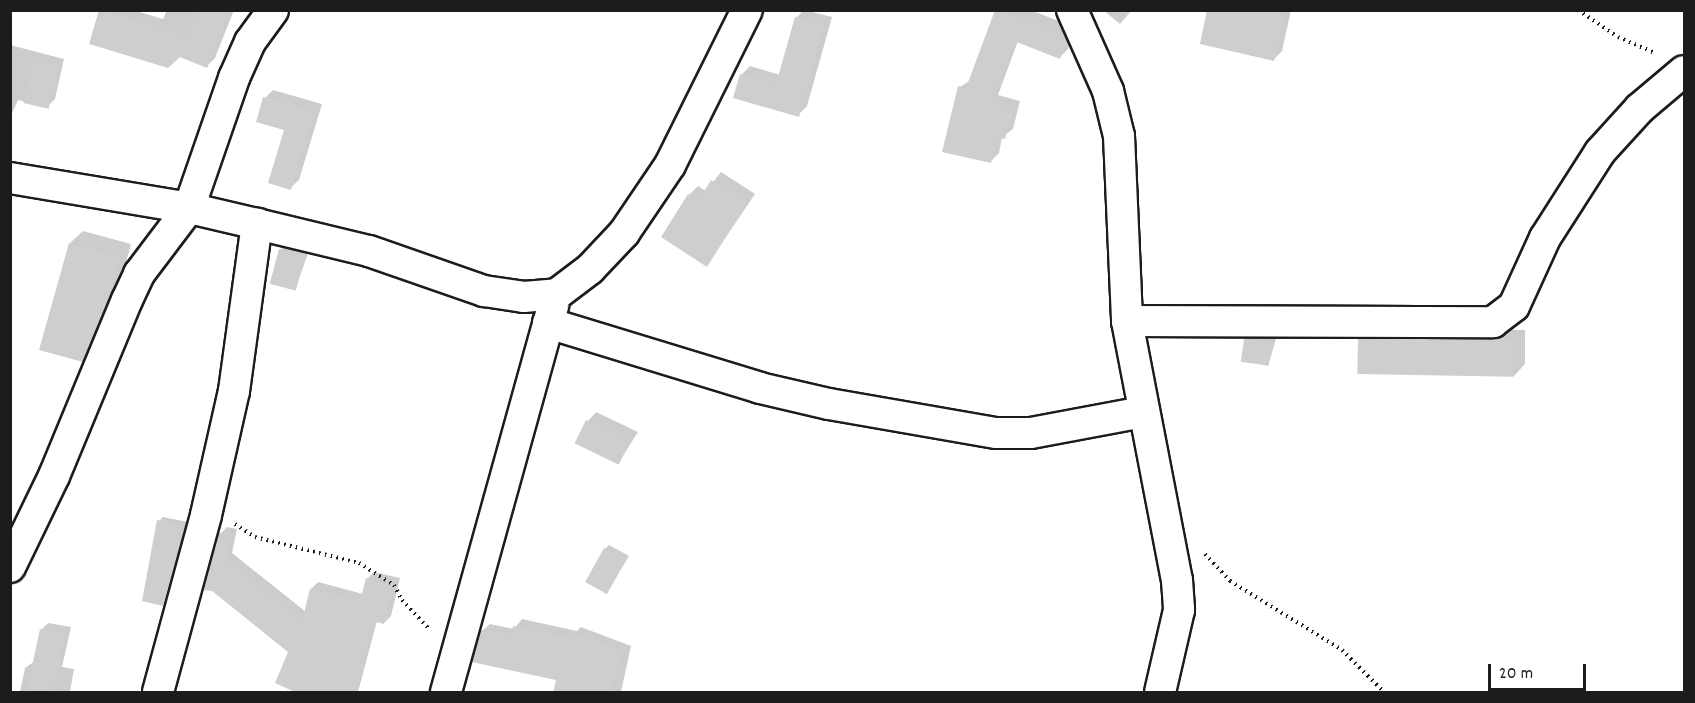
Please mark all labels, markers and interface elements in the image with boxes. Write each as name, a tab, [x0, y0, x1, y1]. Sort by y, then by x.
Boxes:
scale bar	[1491, 652, 1588, 690]
text: 20 m	[1499, 662, 1533, 687]

